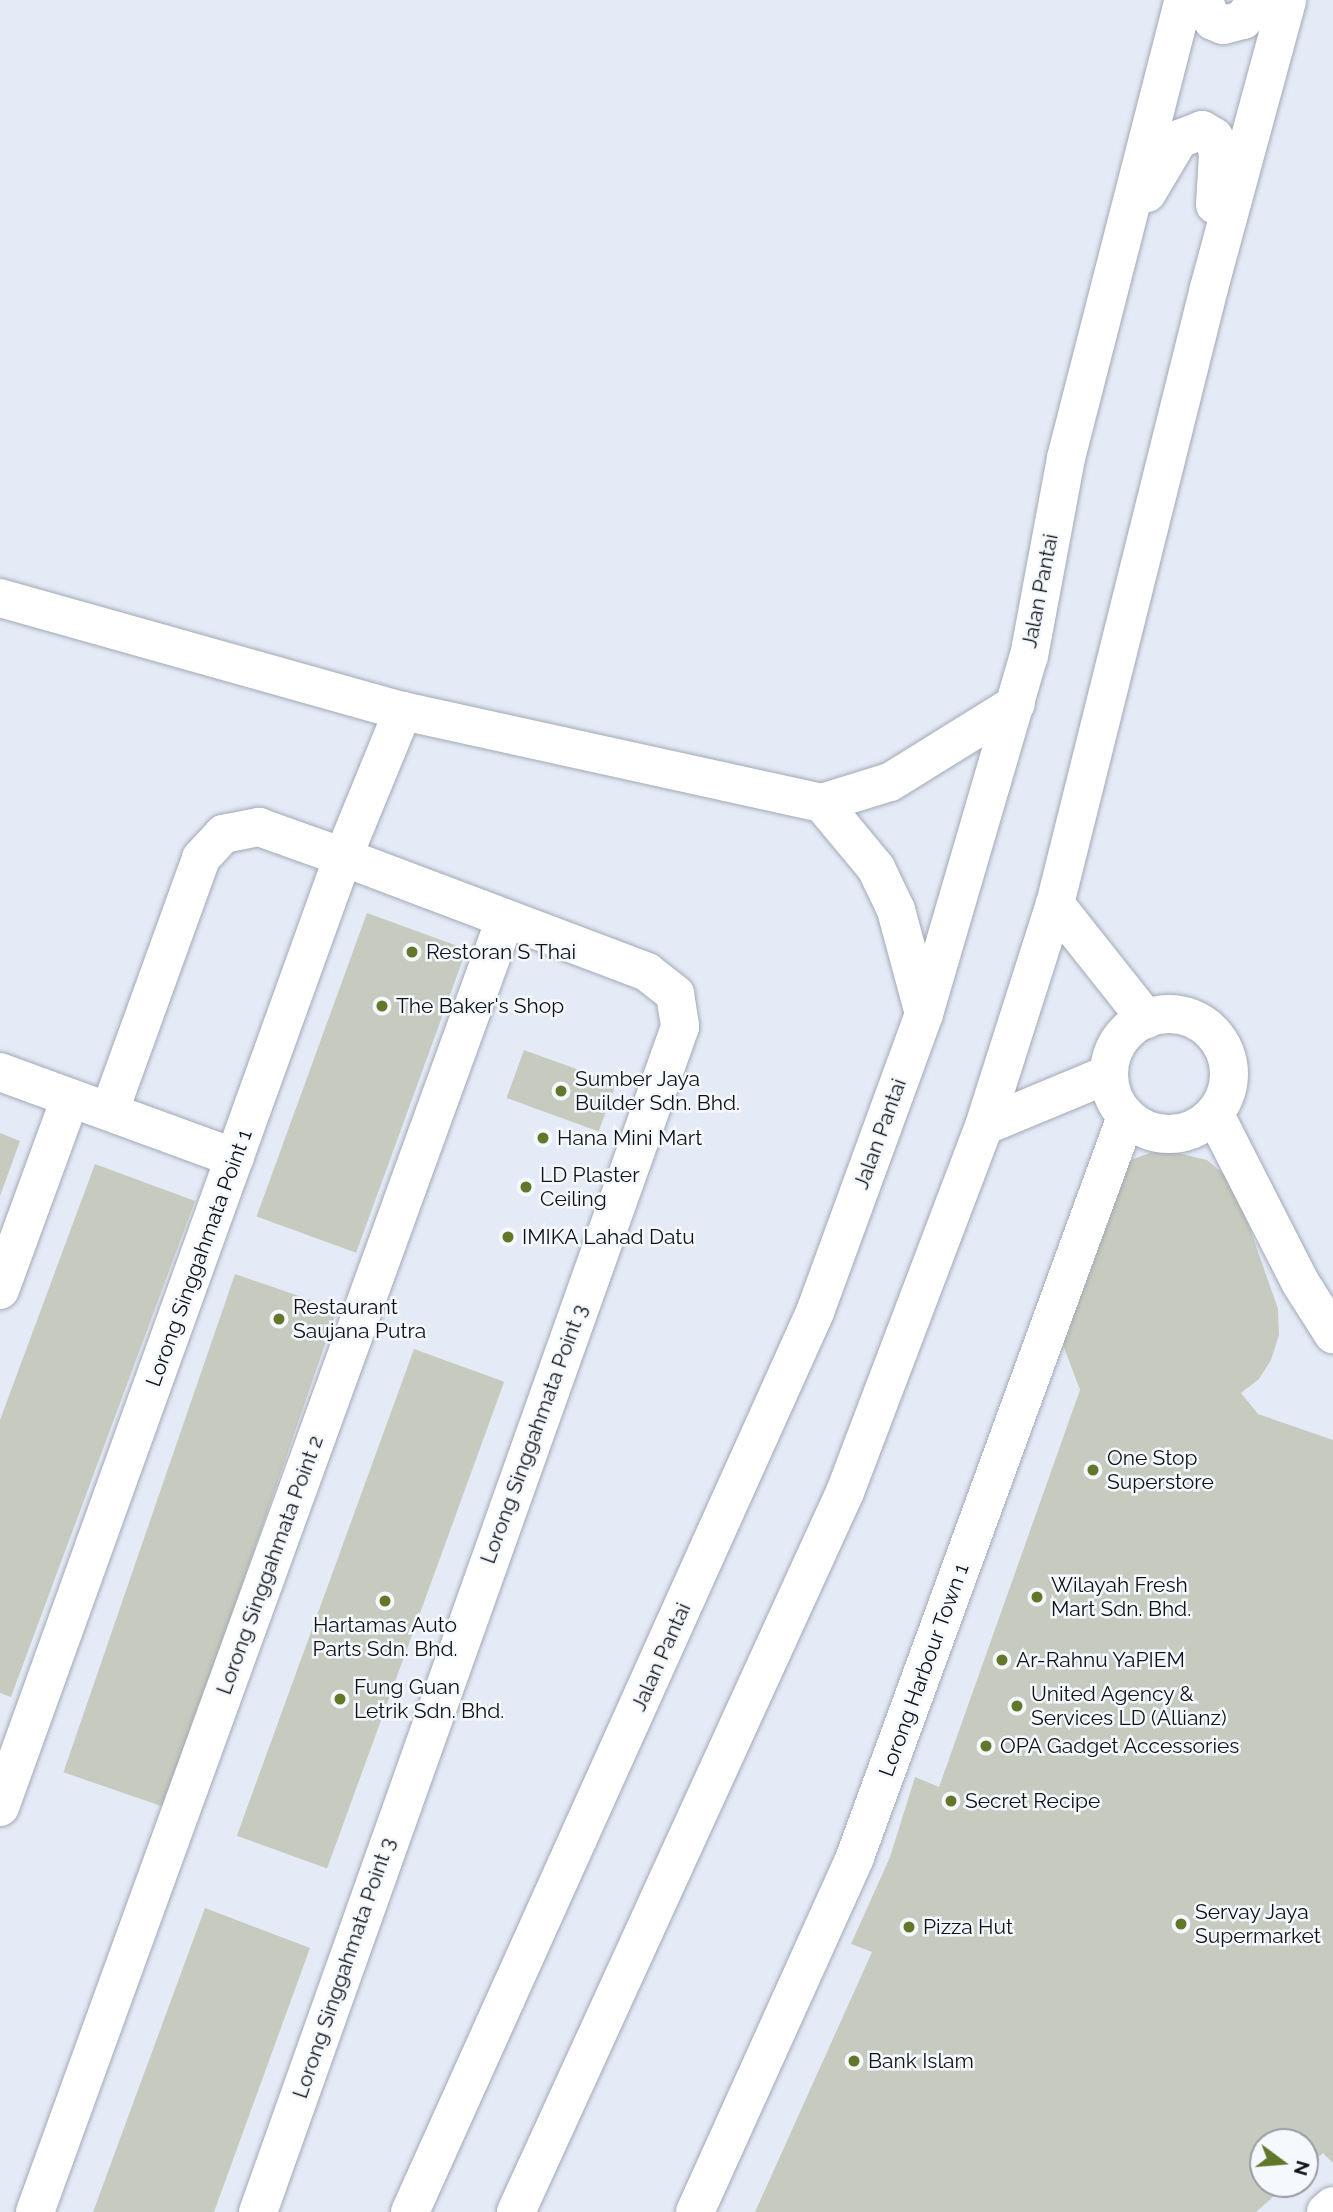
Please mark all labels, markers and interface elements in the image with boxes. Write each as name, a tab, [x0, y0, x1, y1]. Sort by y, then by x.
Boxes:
street label: Jalan Pantai	[1017, 532, 1063, 650]
place label: Restoran S Thai	[426, 939, 577, 965]
marker: Restoran S Thai	[404, 944, 420, 960]
place label: The Baker's Shop	[396, 993, 564, 1019]
marker: The Baker's Shop	[374, 998, 390, 1014]
place label: Sumber Jaya Builder Sdn. Bhd.	[575, 1066, 741, 1116]
street label: Jalan Pantai	[848, 1075, 912, 1193]
marker: Sumber Jaya Builder Sdn. Bhd.	[553, 1083, 569, 1099]
place label: Hana Mini Mart	[557, 1125, 702, 1151]
street label: Lorong Singgahmata Point 1	[141, 1126, 257, 1390]
marker: Hana Mini Mart	[535, 1130, 551, 1146]
place label: LD Plaster Ceiling	[540, 1162, 640, 1212]
marker: LD Plaster Ceiling	[518, 1179, 534, 1195]
place label: IMIKA Lahad Datu	[522, 1224, 695, 1250]
marker: IMIKA Lahad Datu	[500, 1229, 516, 1245]
place label: Restaurant Saujana Putra	[293, 1294, 426, 1344]
street label: Lorong Singgahmata Point 3	[475, 1301, 593, 1567]
marker: Restaurant Saujana Putra	[271, 1311, 287, 1327]
street label: Lorong Singgahmata Point 2	[211, 1432, 329, 1698]
place label: One Stop Superstore	[1107, 1445, 1214, 1495]
marker: One Stop Superstore	[1085, 1462, 1101, 1478]
street label: Lorong Harbour Town 1	[874, 1560, 974, 1780]
place label: Wilayah Fresh Mart Sdn. Bhd.	[1051, 1572, 1191, 1622]
marker: Wilayah Fresh Mart Sdn. Bhd.	[1029, 1589, 1045, 1605]
marker: Hartamas Auto Parts Sdn. Bhd.	[377, 1593, 393, 1609]
street label: Jalan Pantai	[626, 1599, 696, 1715]
place label: Hartamas Auto Parts Sdn. Bhd.	[313, 1612, 457, 1662]
place label: Ar-Rahnu YaPIEM	[1016, 1647, 1186, 1673]
marker: Ar-Rahnu YaPIEM	[994, 1652, 1010, 1668]
place label: Fung Guan Letrik Sdn. Bhd.	[354, 1674, 504, 1724]
place label: United Agency & Services LD (Allianz)	[1031, 1681, 1227, 1731]
marker: Fung Guan Letrik Sdn. Bhd.	[332, 1691, 348, 1707]
marker: United Agency & Services LD (Allianz)	[1009, 1698, 1025, 1714]
place label: OPA Gadget Accessories	[1000, 1733, 1241, 1759]
marker: OPA Gadget Accessories	[978, 1738, 994, 1754]
place label: Secret Recipe	[965, 1788, 1100, 1814]
marker: Secret Recipe	[943, 1793, 959, 1809]
street label: Lorong Singgahmata Point 3	[287, 1834, 401, 2102]
place label: Servay Jaya Supermarket	[1195, 1899, 1321, 1949]
place label: Pizza Hut	[923, 1914, 1013, 1940]
marker: Servay Jaya Supermarket	[1173, 1916, 1189, 1932]
marker: Pizza Hut	[901, 1919, 917, 1935]
place label: Bank Islam	[868, 2048, 974, 2074]
marker: Bank Islam	[846, 2053, 862, 2069]
north arrow	[1249, 2128, 1319, 2198]
text: N	[1290, 2158, 1315, 2178]

